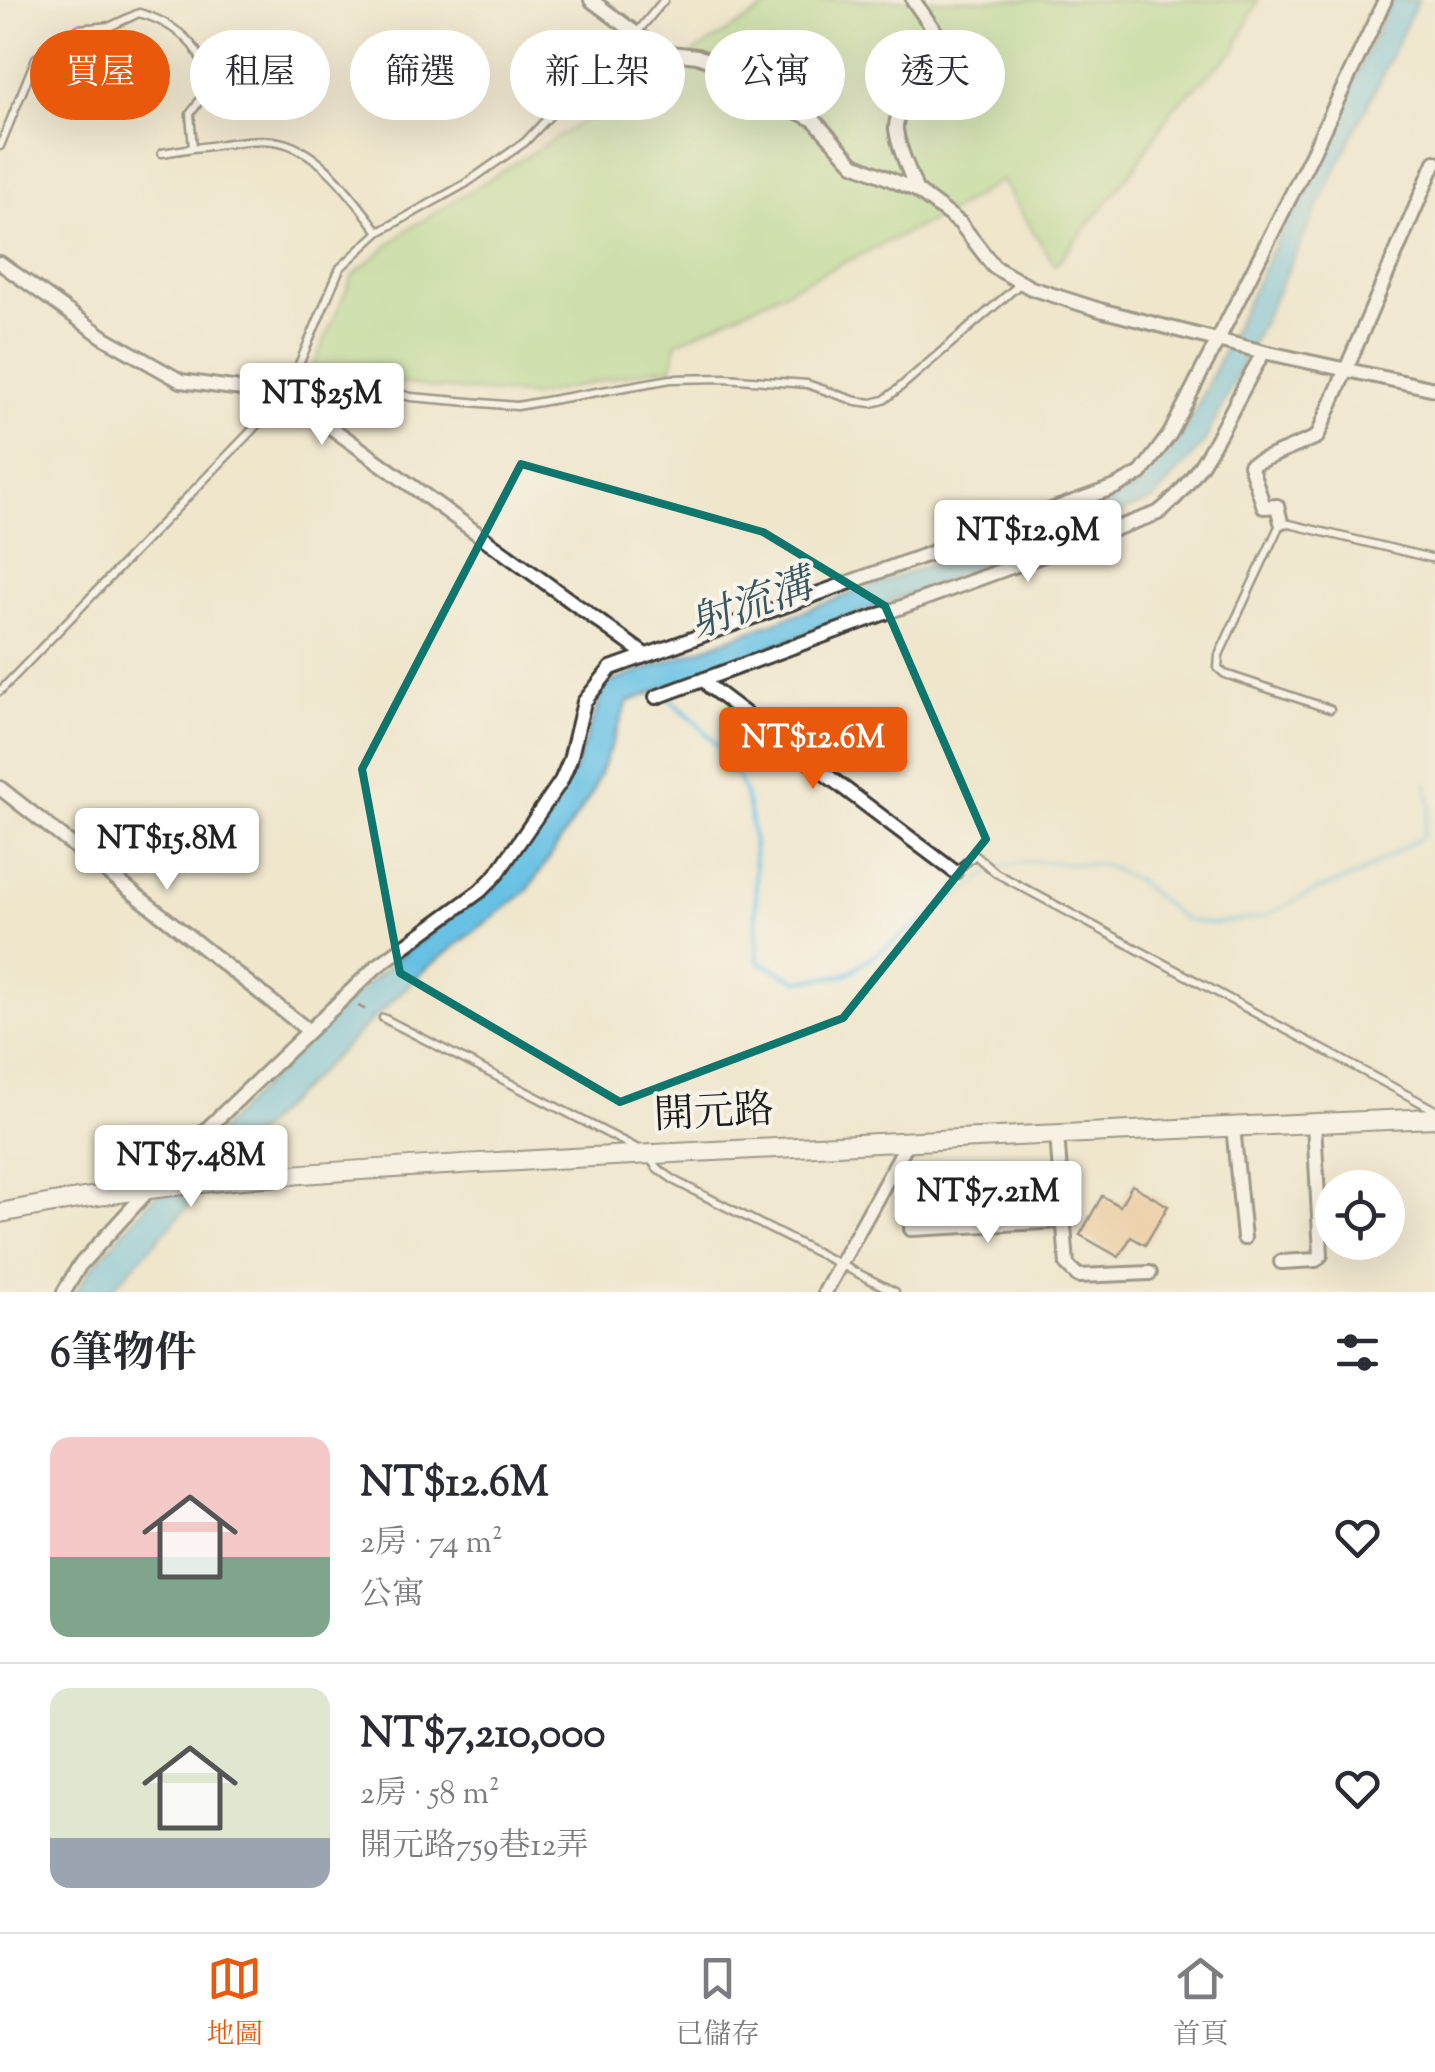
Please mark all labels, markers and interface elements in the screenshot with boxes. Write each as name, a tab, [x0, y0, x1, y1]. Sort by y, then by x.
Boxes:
chip: 買屋	[30, 30, 170, 120]
chip: 租屋	[190, 30, 330, 120]
chip: 篩選	[350, 30, 490, 120]
chip: 新上架	[510, 30, 685, 120]
chip: 公寓	[705, 30, 845, 120]
chip: 透天	[865, 30, 1005, 120]
pin: NT$25M	[241, 363, 403, 448]
text: NT$25M	[262, 372, 382, 418]
pin: NT$12.9M	[925, 500, 1131, 585]
text: NT$12.9M	[956, 509, 1100, 555]
water label: 射流溝	[683, 555, 827, 657]
pin: NT$12.6M	[710, 707, 916, 792]
text: NT$12.6M	[741, 716, 885, 762]
pin: NT$15.8M	[64, 808, 270, 893]
text: NT$15.8M	[97, 817, 237, 863]
street label: 開元路	[653, 1083, 775, 1147]
pin: NT$7.48M	[88, 1125, 294, 1210]
text: NT$7.48M	[117, 1134, 265, 1180]
pin: NT$7.21M	[885, 1161, 1091, 1246]
text: NT$7.21M	[917, 1170, 1059, 1216]
map controls	[1315, 1170, 1405, 1260]
button: locate	[1315, 1170, 1405, 1260]
icon: filters	[1330, 1325, 1385, 1380]
text: 6筆物件	[50, 1326, 197, 1386]
text: NT$12.6M	[360, 1455, 549, 1515]
icon: home	[130, 1477, 250, 1597]
icon: heart	[1330, 1510, 1385, 1565]
text: 2房 · 74 m²	[360, 1521, 503, 1567]
text: 公寓	[360, 1573, 424, 1619]
text: NT$7,210,000	[360, 1706, 606, 1766]
icon: home	[130, 1728, 250, 1848]
icon: heart	[1330, 1761, 1385, 1816]
text: 2房 · 58 m²	[360, 1772, 500, 1818]
text: 開元路759巷12弄	[360, 1824, 588, 1870]
tab: 地圖	[206, 1951, 263, 2056]
tab: 已儲存	[675, 1951, 760, 2056]
tab: 首頁	[1172, 1951, 1229, 2056]

